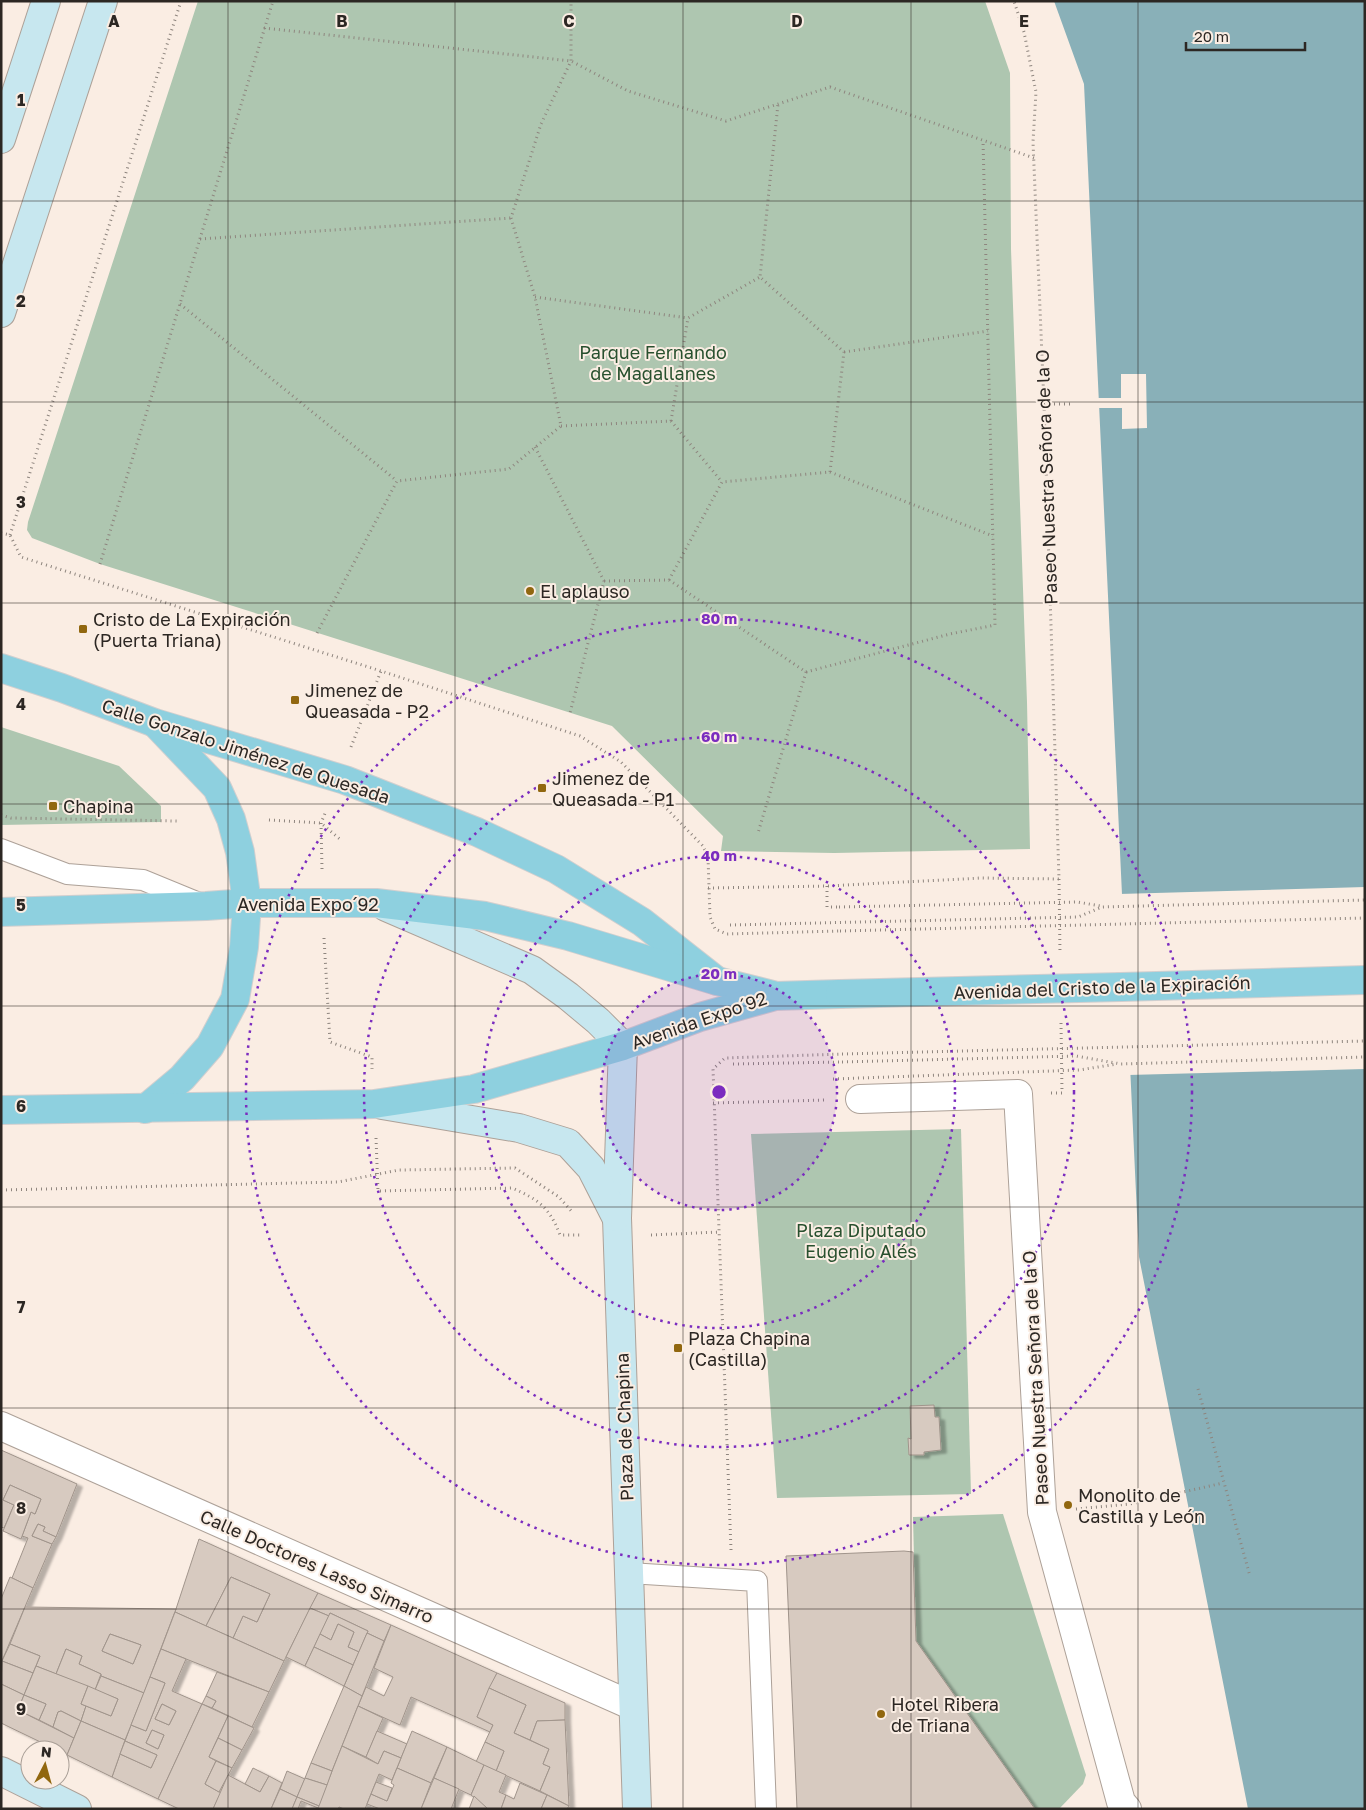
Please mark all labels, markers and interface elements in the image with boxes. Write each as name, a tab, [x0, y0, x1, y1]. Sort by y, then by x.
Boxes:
text: A	[108, 11, 120, 31]
text: B	[336, 11, 348, 31]
text: C	[563, 11, 575, 31]
text: D	[791, 11, 803, 31]
text: E	[1019, 11, 1029, 31]
scale bar	[1186, 20, 1305, 52]
text: 20 m	[1194, 27, 1229, 45]
text: 1	[17, 90, 25, 110]
text: 2	[16, 291, 26, 311]
park label: Parque Fernando de Magallanes	[579, 341, 727, 384]
street label: Paseo Nuestra Señora de la O	[1031, 349, 1061, 605]
text: 3	[16, 492, 26, 512]
place label: El aplauso	[540, 580, 630, 602]
marker: El aplauso	[524, 585, 536, 597]
place label: Cristo de La Expiración (Puerta Triana)	[93, 608, 291, 651]
text: 80 m	[701, 609, 737, 627]
marker: Cristo de La Expiración (Puerta Triana)	[77, 623, 89, 635]
place label: Jimenez de Queasada - P2	[305, 679, 429, 722]
text: 4	[16, 694, 26, 714]
street label: Calle Gonzalo Jiménez de Quesada	[99, 694, 393, 808]
marker: Jimenez de Queasada - P2	[289, 694, 301, 706]
text: 60 m	[701, 727, 737, 745]
place label: Jimenez de Queasada - P1	[552, 767, 674, 810]
marker: Jimenez de Queasada - P1	[536, 782, 548, 794]
place label: Chapina	[63, 795, 134, 817]
marker: Chapina	[47, 800, 59, 812]
text: 40 m	[701, 846, 737, 864]
street label: Avenida Expo´92	[237, 893, 379, 915]
text: 5	[16, 895, 26, 915]
text: 20 m	[701, 964, 737, 982]
street label: Avenida del Cristo de la Expiración	[953, 971, 1251, 1003]
street label: Avenida Expo´92	[629, 987, 769, 1053]
centre of rings	[710, 1083, 728, 1101]
text: 6	[16, 1096, 26, 1116]
park label: Plaza Diputado Eugenio Alés	[796, 1219, 926, 1262]
street label: Paseo Nuestra Señora de la O	[1017, 1250, 1053, 1506]
text: 7	[17, 1297, 26, 1317]
place label: Plaza Chapina (Castilla)	[688, 1327, 810, 1370]
marker: Plaza Chapina (Castilla)	[672, 1342, 684, 1354]
street label: Plaza de Chapina	[610, 1353, 638, 1501]
place label: Monolito de Castilla y León	[1078, 1484, 1205, 1527]
text: 8	[16, 1498, 26, 1518]
marker: Monolito de Castilla y León	[1062, 1499, 1074, 1511]
street label: Calle Doctores Lasso Simarro	[197, 1504, 437, 1628]
place label: Hotel Ribera de Triana	[891, 1693, 999, 1736]
text: 9	[16, 1699, 26, 1719]
marker: Hotel Ribera de Triana	[875, 1708, 887, 1720]
north arrow	[20, 1740, 70, 1790]
text: N	[40, 1743, 53, 1761]

